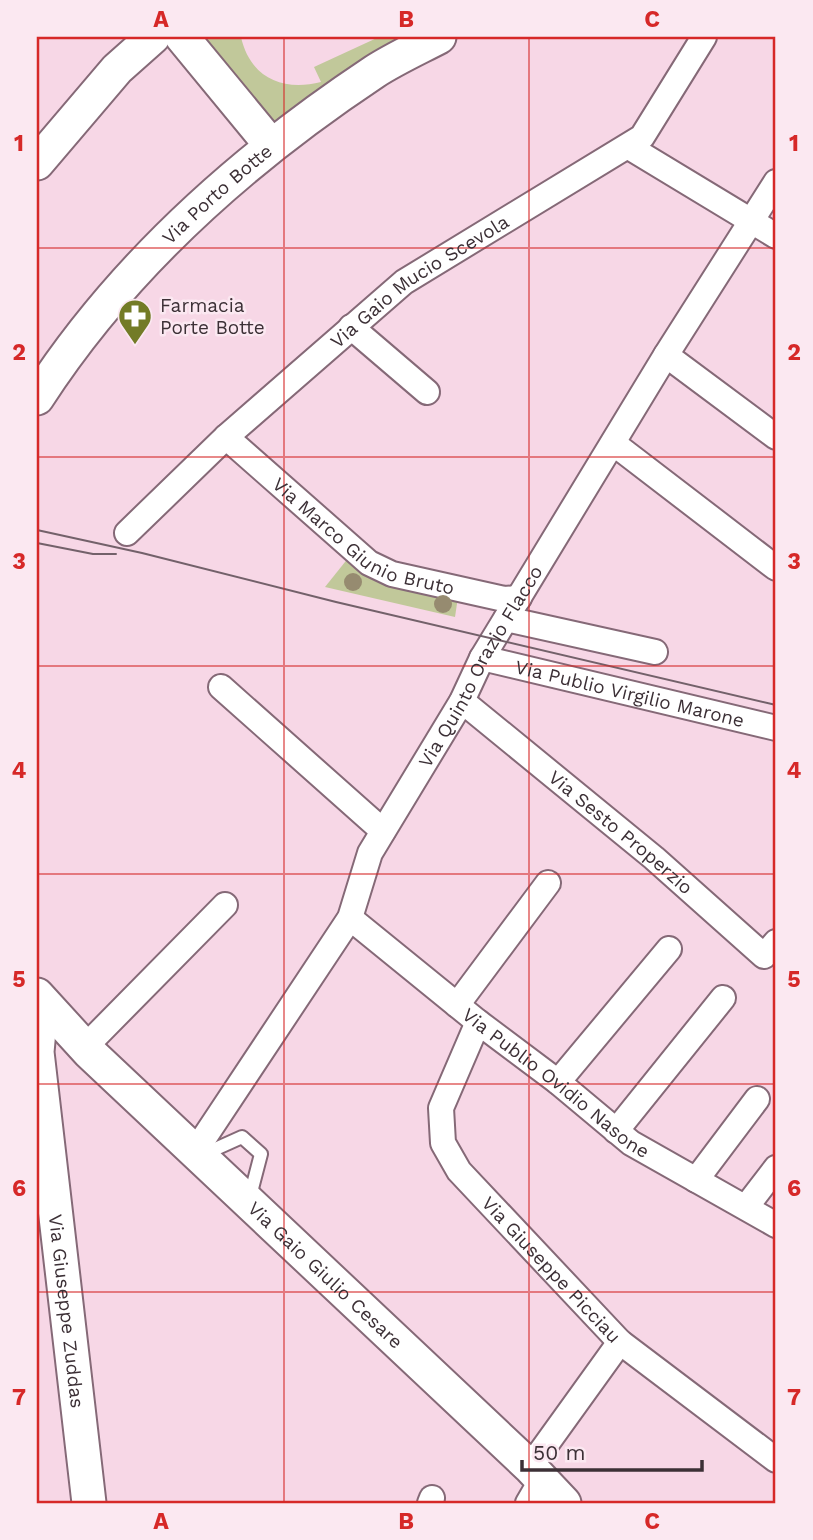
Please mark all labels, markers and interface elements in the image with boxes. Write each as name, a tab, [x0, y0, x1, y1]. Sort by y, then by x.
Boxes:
text: A	[153, 6, 169, 33]
text: B	[398, 6, 414, 33]
text: C	[644, 6, 660, 33]
text: 1	[14, 130, 24, 157]
text: 1	[789, 130, 799, 157]
street label: Via Porto Botte	[157, 139, 277, 249]
street label: Via Gaio Mucio Scevola	[326, 210, 513, 353]
place label: Farmacia Porte Botte	[160, 294, 265, 339]
pharmacy icon: Farmacia Porte Botte	[116, 297, 154, 346]
text: 2	[12, 339, 26, 366]
text: 2	[787, 339, 801, 366]
street label: Via Marco Giunio Bruto	[268, 472, 457, 600]
text: 3	[12, 548, 26, 575]
text: 3	[787, 548, 801, 575]
street label: Via Quinto Orazio Flacco	[414, 561, 547, 772]
street label: Via Publio Virgilio Marone	[513, 655, 747, 732]
text: 4	[12, 757, 27, 784]
text: 4	[787, 757, 802, 784]
street label: Via Sesto Properzio	[544, 766, 697, 899]
text: 5	[12, 966, 26, 993]
text: 5	[787, 966, 801, 993]
street label: Via Publio Ovidio Nasone	[458, 1003, 653, 1163]
text: 6	[12, 1175, 26, 1202]
text: 6	[787, 1175, 801, 1202]
street label: Via Giuseppe Picciau	[477, 1192, 626, 1348]
street label: Via Gaio Giulio Cesare	[243, 1197, 407, 1353]
street label: Via Giuseppe Zuddas	[44, 1213, 89, 1409]
text: 7	[12, 1384, 26, 1411]
text: 7	[787, 1384, 801, 1411]
scale bar	[522, 1428, 703, 1472]
text: 50 m	[533, 1440, 585, 1465]
text: A	[153, 1508, 169, 1535]
text: B	[398, 1508, 414, 1535]
text: C	[644, 1508, 660, 1535]

